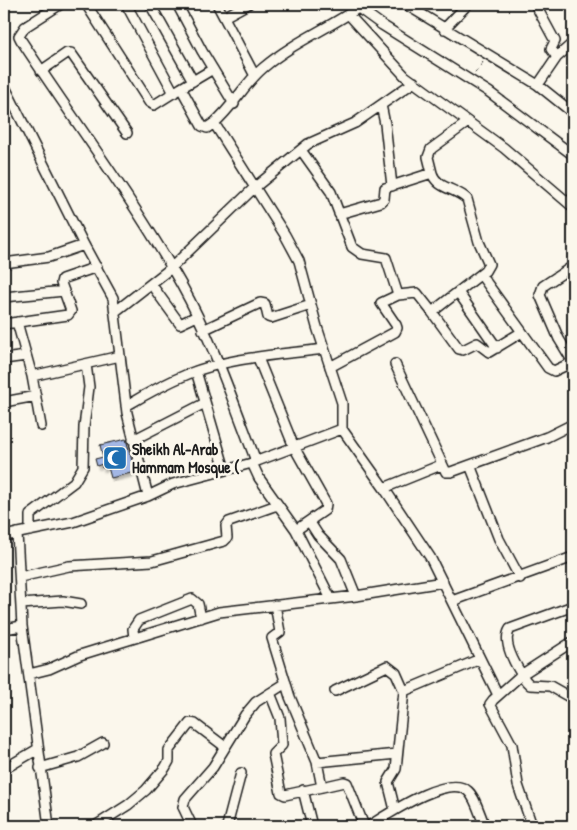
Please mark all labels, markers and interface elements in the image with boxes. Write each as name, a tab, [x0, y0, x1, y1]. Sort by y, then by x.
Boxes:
place label: Sheikh Al-Arab Hammam Mosque (	[132, 438, 240, 479]
mosque icon: Sheikh Al-Arab Hammam Mosque (	[102, 445, 128, 471]

